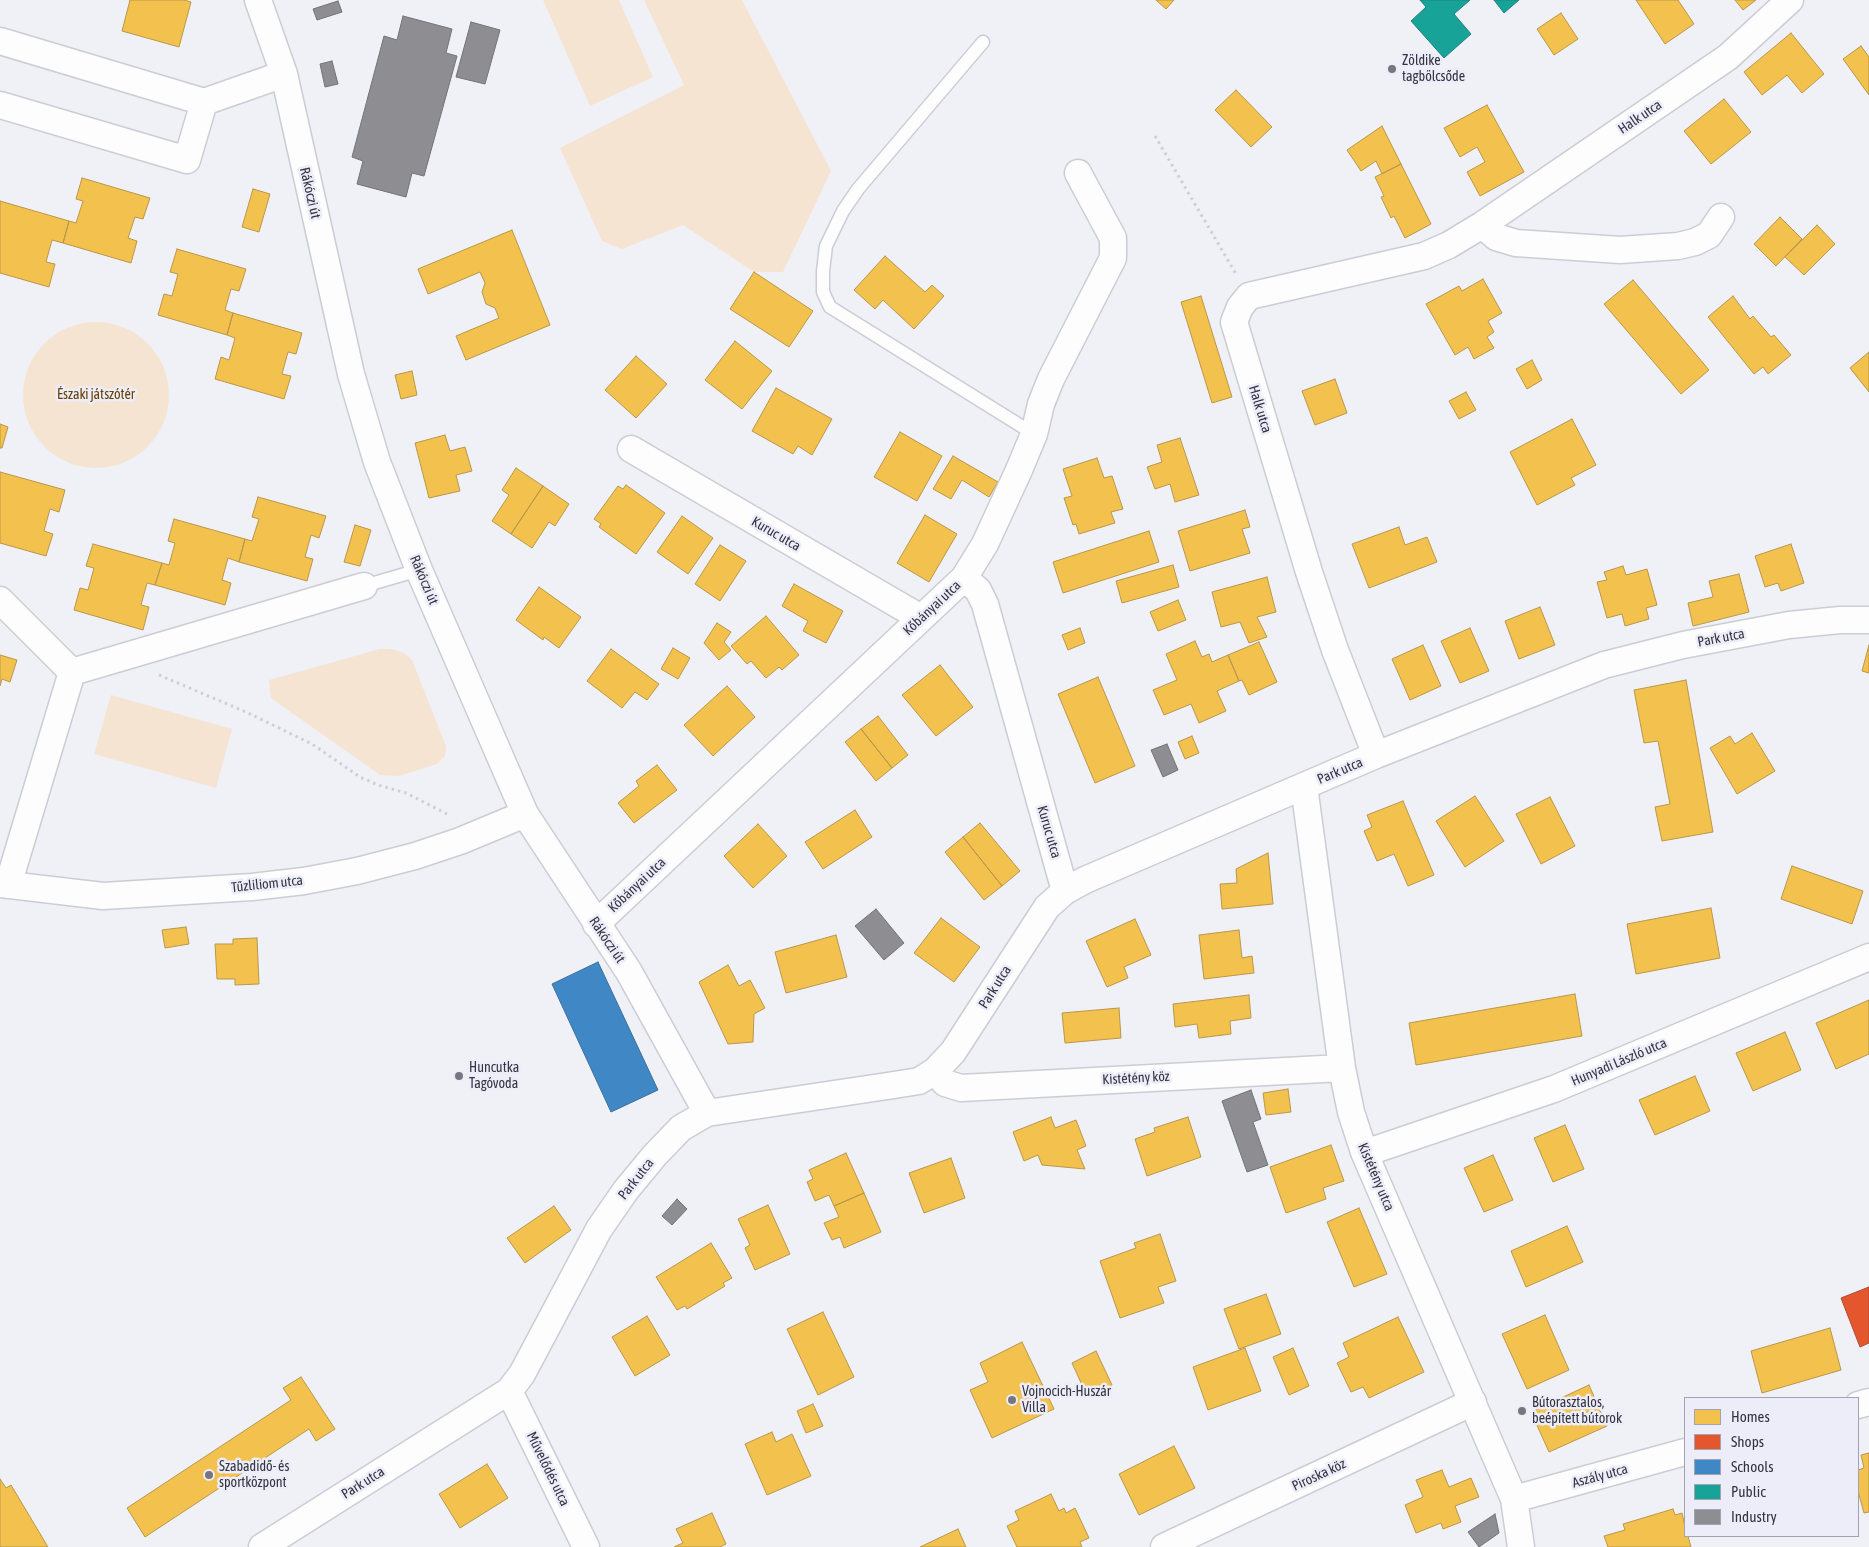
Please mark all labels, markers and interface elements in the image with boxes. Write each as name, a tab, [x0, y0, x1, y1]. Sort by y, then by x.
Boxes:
place label: Zöldike tagbölcsőde	[1402, 53, 1465, 85]
marker: Zöldike tagbölcsőde	[1386, 63, 1398, 75]
street label: Halk utca	[1615, 96, 1665, 138]
street label: Rákóczi út	[296, 166, 324, 220]
street label: Halk utca	[1245, 383, 1275, 435]
park label: Északi játszótér	[57, 387, 135, 403]
street label: Kuruc utca	[748, 513, 804, 555]
street label: Rákóczi út	[406, 553, 442, 607]
street label: Kőbányai utca	[900, 577, 964, 639]
street label: Park utca	[1696, 625, 1746, 651]
street label: Park utca	[1315, 754, 1365, 788]
street label: Kuruc utca	[1034, 804, 1064, 860]
street label: Kőbányai utca	[605, 854, 669, 916]
street label: Tűzliliom utca	[230, 872, 304, 896]
street label: Rákóczi út	[585, 914, 629, 966]
street label: Park utca	[975, 962, 1015, 1012]
street label: Hunyadi László utca	[1569, 1034, 1669, 1090]
place label: Huncutka Tagóvoda	[469, 1060, 519, 1092]
street label: Kistétény köz	[1102, 1068, 1170, 1088]
marker: Huncutka Tagóvoda	[453, 1070, 465, 1082]
street label: Kistétény utca	[1354, 1140, 1398, 1214]
street label: Park utca	[615, 1155, 657, 1203]
place label: Vojnocich-Huszár Villa	[1022, 1384, 1111, 1416]
marker: Vojnocich-Huszár Villa	[1006, 1394, 1018, 1406]
place label: Bútorasztalos, beépített bútorok	[1532, 1395, 1622, 1428]
legend	[1684, 1397, 1859, 1537]
marker: Bútorasztalos, beépített bútorok	[1516, 1405, 1528, 1417]
text: Homes	[1731, 1408, 1770, 1425]
street label: Művelődés utca	[523, 1429, 573, 1509]
text: Shops	[1731, 1433, 1764, 1450]
street label: Piroska köz	[1289, 1455, 1349, 1495]
text: Schools	[1731, 1458, 1774, 1475]
place label: Szabadidő- és sportközpont	[219, 1459, 289, 1491]
street label: Aszály utca	[1570, 1461, 1630, 1491]
street label: Park utca	[338, 1463, 388, 1503]
marker: Szabadidő- és sportközpont	[203, 1469, 215, 1481]
text: Public	[1731, 1483, 1766, 1500]
text: Industry	[1731, 1508, 1777, 1525]

